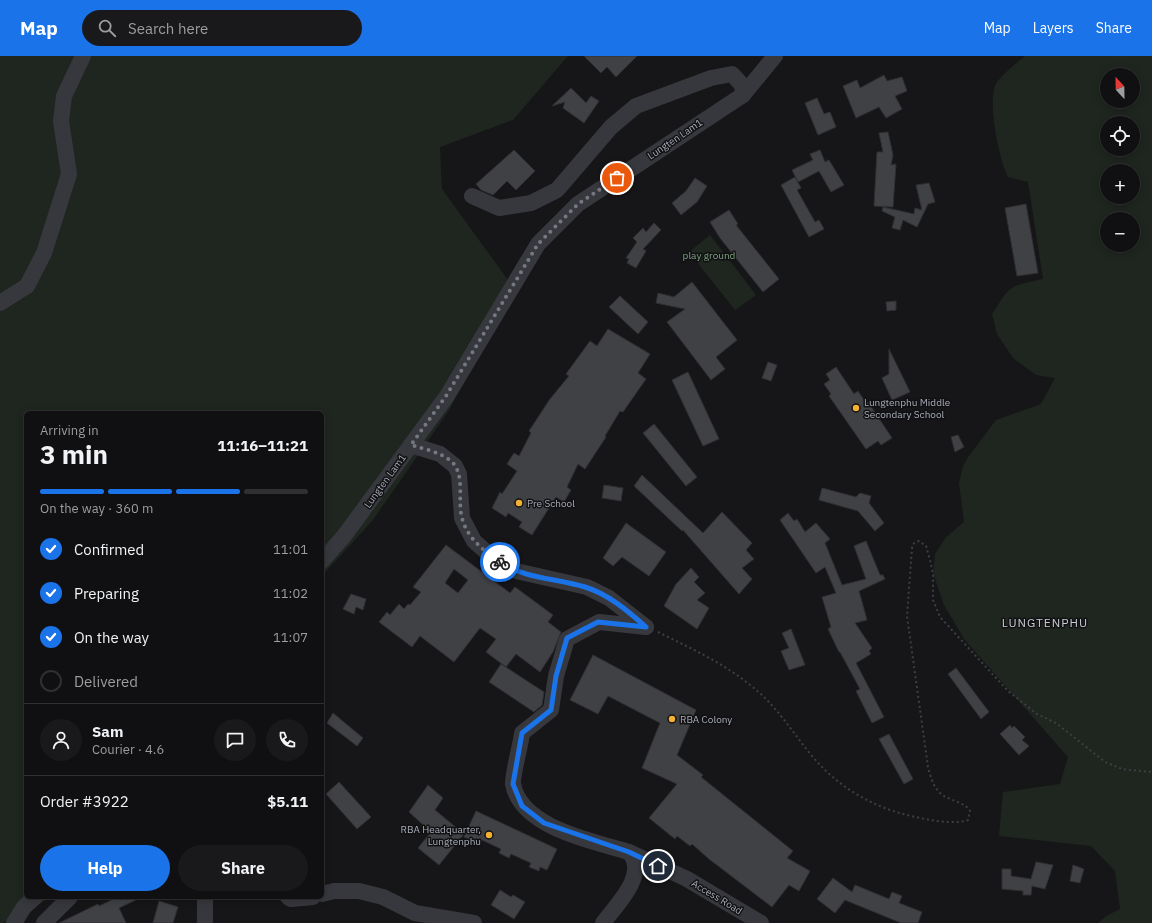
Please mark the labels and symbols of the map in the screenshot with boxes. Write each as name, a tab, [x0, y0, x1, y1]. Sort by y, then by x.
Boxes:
north arrow	[1100, 68, 1140, 108]
street label: Lungten Lam1	[645, 116, 705, 162]
pin	[600, 161, 634, 195]
park label: play ground	[683, 249, 735, 262]
place label: Lungtenphu Middle Secondary School	[864, 396, 951, 421]
marker: Lungtenphu Middle Secondary School	[851, 403, 861, 413]
street label: Lungten Lam1	[361, 451, 409, 511]
place label: Pre School	[527, 497, 575, 510]
marker: Pre School	[514, 498, 524, 508]
courier	[480, 542, 520, 582]
district label: LUNGTENPHU	[1002, 615, 1088, 630]
place label: RBA Colony	[680, 713, 732, 726]
marker: RBA Colony	[667, 714, 677, 724]
place label: RBA Headquarter, Lungtenphu	[401, 823, 481, 848]
marker: RBA Headquarter, Lungtenphu	[484, 830, 494, 840]
pin	[641, 849, 675, 883]
street label: Access Road	[689, 877, 745, 917]

